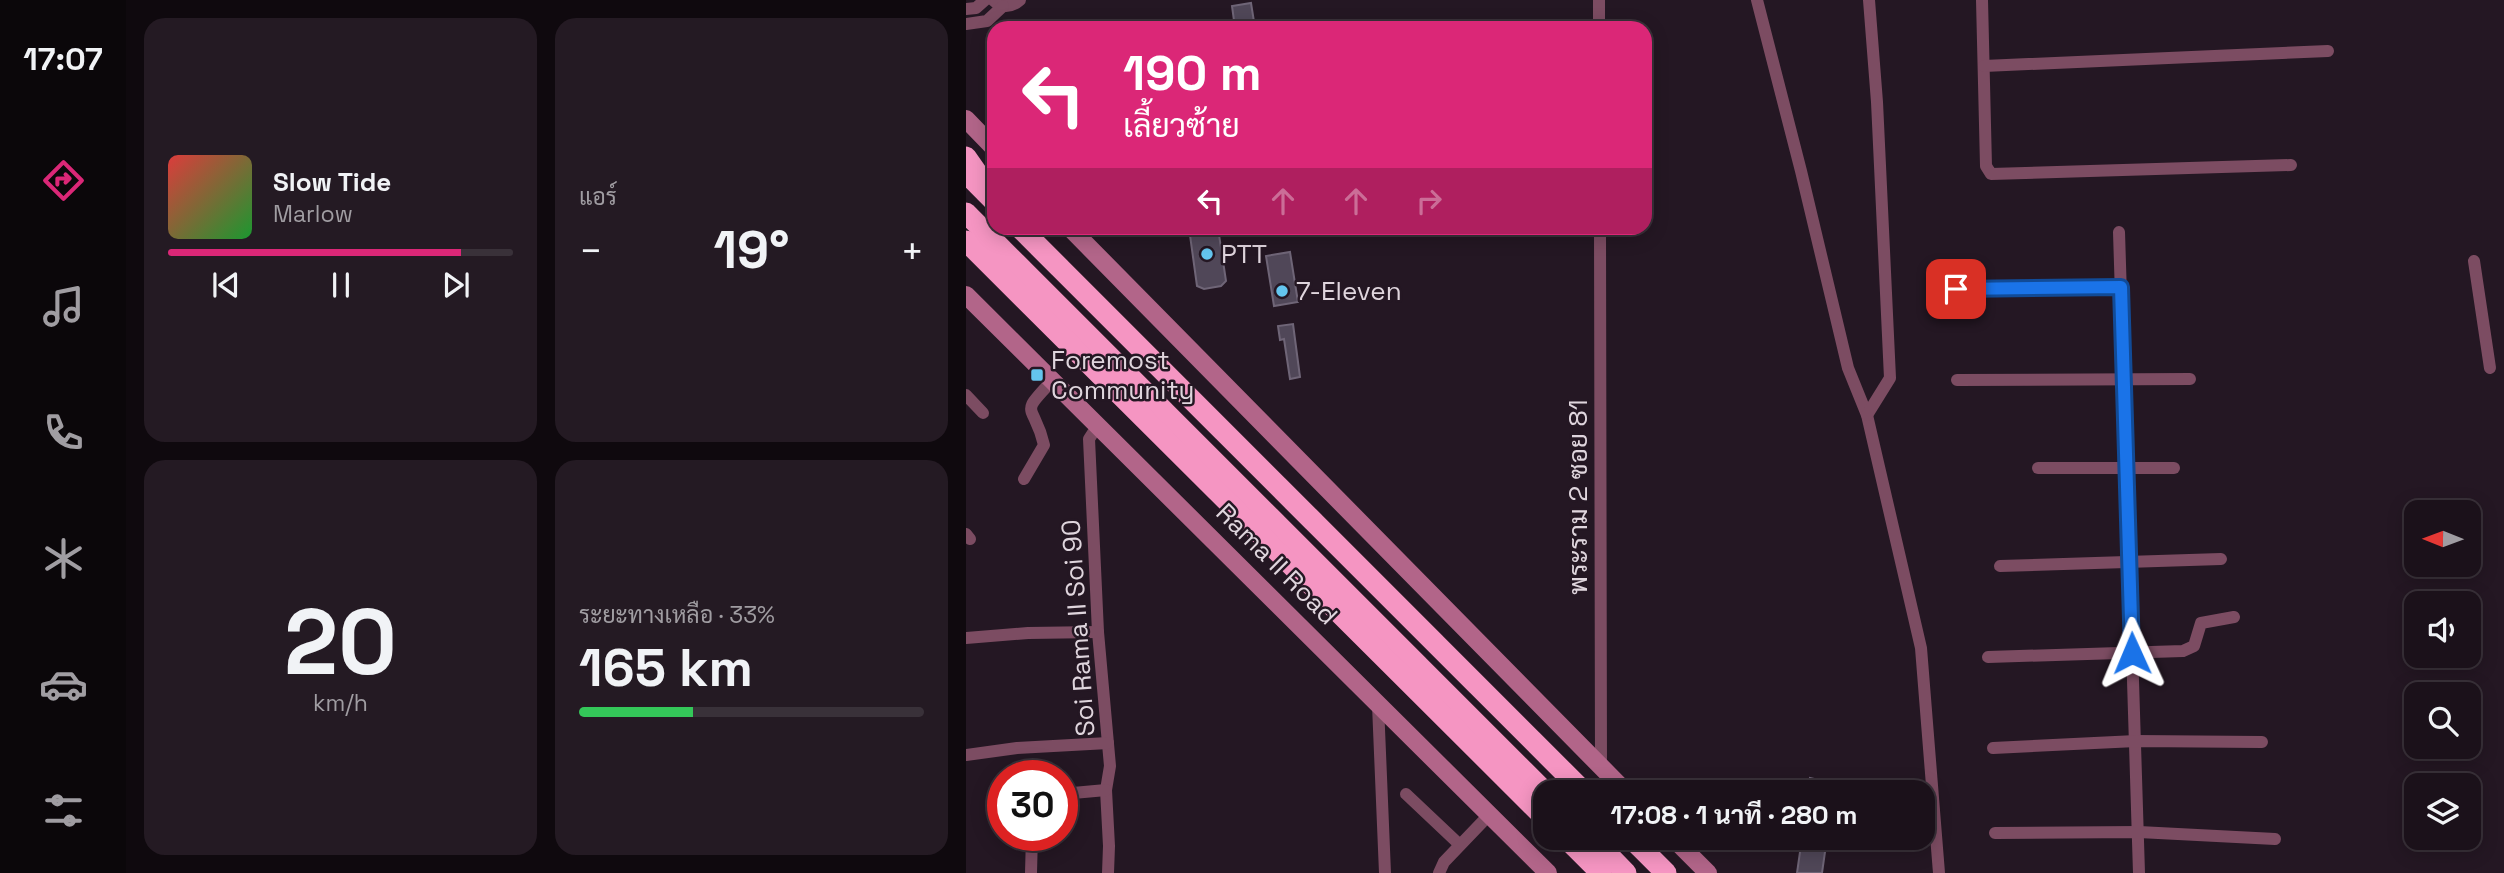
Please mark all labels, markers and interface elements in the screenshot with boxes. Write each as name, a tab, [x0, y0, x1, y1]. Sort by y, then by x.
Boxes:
text: 17:07	[23, 39, 103, 79]
text: 190 m	[1123, 42, 1261, 104]
icon: left	[1008, 49, 1099, 140]
text: เลี้ยวซ้าย	[1123, 106, 1240, 146]
icon: directions	[39, 156, 88, 205]
text: Slow Tide	[273, 165, 391, 199]
text: แอร์	[579, 182, 617, 212]
icon: left	[1191, 182, 1229, 220]
icon: ahead	[1264, 182, 1302, 220]
icon: ahead	[1337, 182, 1375, 220]
icon: right	[1410, 182, 1448, 220]
text: Marlow	[273, 199, 353, 229]
text: 19°	[713, 217, 790, 283]
text: −	[579, 227, 603, 275]
text: +	[900, 227, 924, 275]
place label: PTT	[1221, 237, 1267, 271]
marker: PTT	[1199, 246, 1215, 262]
pin	[1926, 259, 1986, 319]
icon: previous	[207, 266, 245, 304]
icon: pause	[322, 266, 360, 304]
icon: next	[437, 266, 475, 304]
icon: arrive	[1937, 270, 1975, 308]
place label: 7-Eleven	[1296, 274, 1402, 308]
icon: music	[39, 282, 88, 331]
marker: 7-Eleven	[1274, 283, 1290, 299]
place label: Foremost Community	[1051, 343, 1194, 407]
marker: Foremost Community	[1029, 367, 1045, 383]
street label: พระราม 2 ซอย 81	[1561, 399, 1595, 595]
icon: phone	[39, 408, 88, 457]
street label: Rama II Road	[1209, 496, 1345, 632]
north arrow	[2404, 500, 2482, 578]
map controls	[2404, 500, 2481, 850]
street label: Soi Rama II Soi 90	[1053, 518, 1103, 738]
icon: climate	[39, 534, 88, 583]
text: 20	[284, 584, 397, 701]
button: sound	[2404, 591, 2481, 668]
text: ระยะทางเหลือ · 33%	[579, 600, 775, 630]
position arrow	[2095, 616, 2169, 690]
text: 165 km	[579, 635, 753, 701]
icon: car	[39, 660, 88, 709]
button: search	[2404, 682, 2481, 759]
text: km/h	[313, 688, 368, 718]
speed limit sign: 30	[987, 760, 1078, 851]
button: layers	[2404, 773, 2481, 850]
icon: filters	[39, 786, 88, 835]
text: 17:08 · 1 นาที · 280 m	[1611, 798, 1857, 832]

